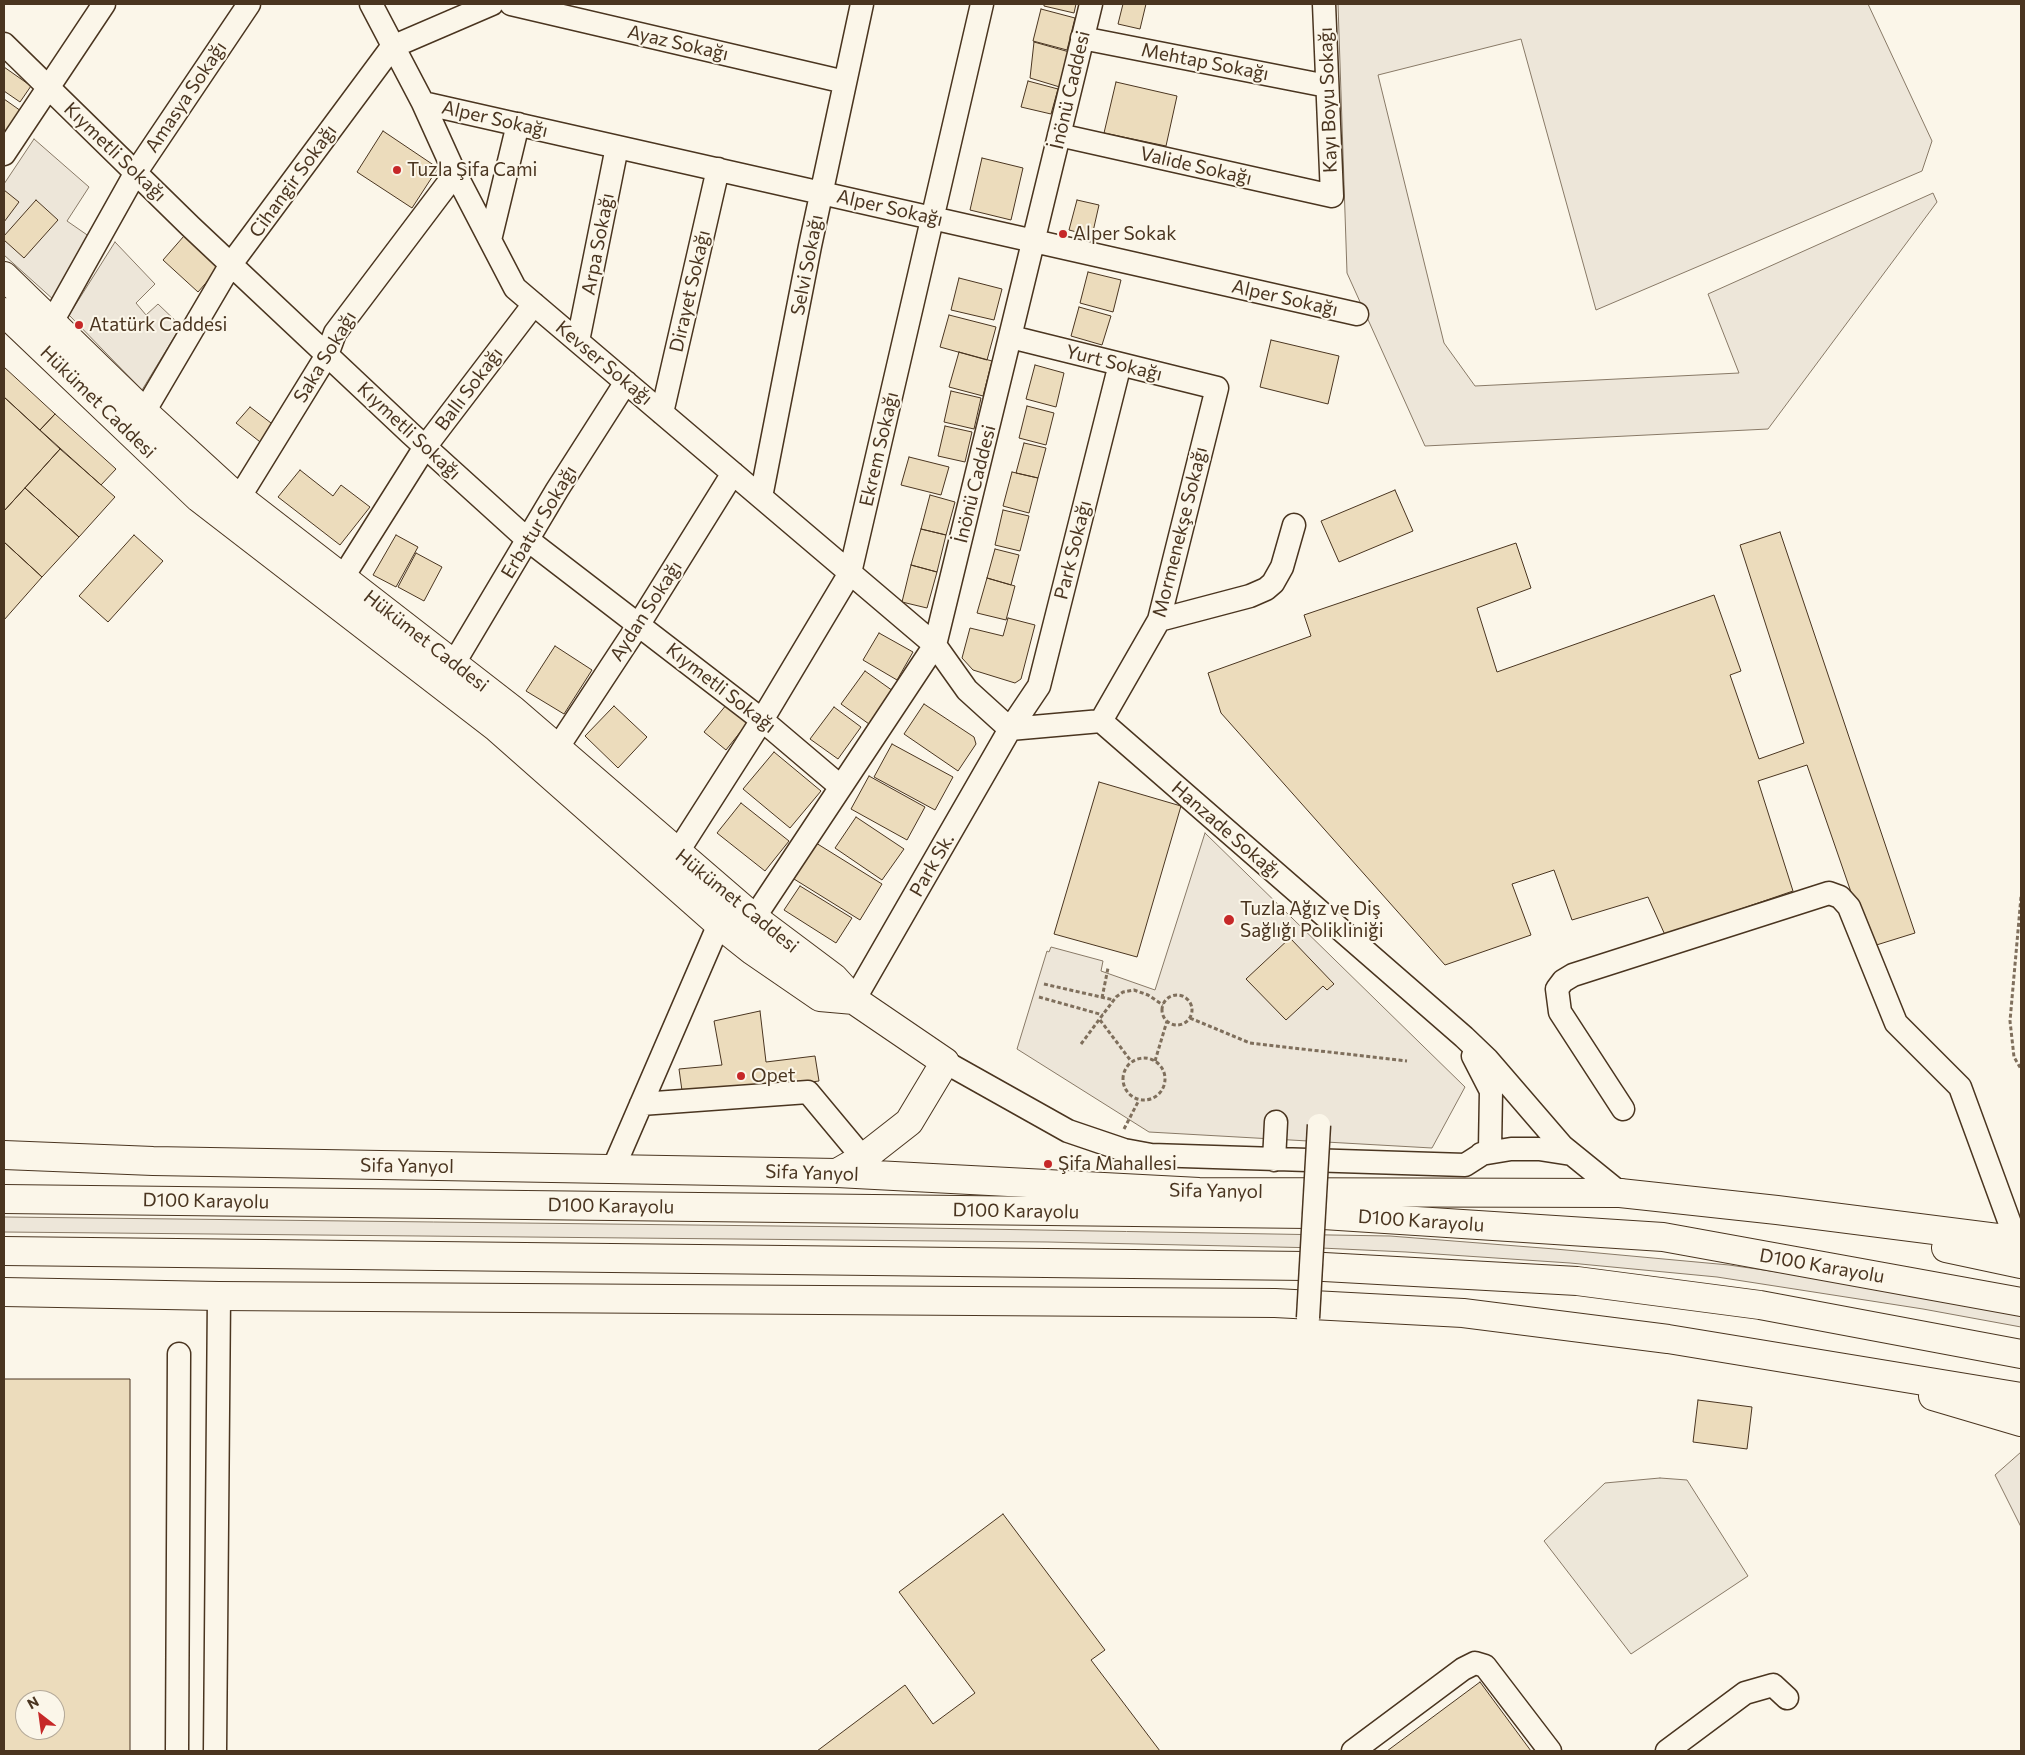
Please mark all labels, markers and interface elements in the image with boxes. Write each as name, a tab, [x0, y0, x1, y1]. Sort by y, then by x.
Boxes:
street label: Ayaz Sokağı	[625, 20, 731, 66]
street label: Kayı Boyu Sokağı	[1314, 27, 1342, 173]
street label: İnönü Caddesi	[1045, 28, 1095, 152]
street label: Amasya Sokağı	[140, 37, 232, 157]
street label: Mehtap Sokağı	[1139, 38, 1271, 86]
street label: Alper Sokağı	[440, 96, 550, 142]
street label: Kıymetli Sokağı	[59, 98, 171, 206]
street label: Cihangir Sokağı	[244, 120, 342, 242]
street label: Valide Sokağı	[1138, 142, 1254, 190]
place label: Tuzla Şifa Cami	[407, 159, 537, 181]
marker: Tuzla Şifa Cami	[391, 164, 403, 176]
street label: Alper Sokağı	[835, 185, 945, 231]
street label: Arpa Sokağı	[577, 191, 619, 297]
street label: Selvi Sokağı	[786, 213, 828, 317]
place label: Alper Sokak	[1073, 223, 1176, 245]
street label: Dirayet Sokağı	[665, 228, 715, 354]
marker: Alper Sokak	[1057, 228, 1069, 240]
street label: Alper Sokağı	[1230, 275, 1340, 321]
street label: Saka Sokağı	[289, 307, 361, 407]
place label: Atatürk Caddesi	[89, 314, 227, 336]
street label: Kevser Sokağı	[551, 316, 657, 410]
marker: Atatürk Caddesi	[73, 319, 85, 331]
street label: Yurt Sokağı	[1063, 340, 1165, 386]
street label: Hükümet Caddesi	[35, 341, 161, 463]
street label: Ballı Sokağı	[430, 343, 508, 435]
street label: Kıymetli Sokağı	[353, 377, 465, 485]
street label: Ekrem Sokağı	[855, 389, 903, 509]
street label: İnönü Caddesi	[949, 422, 1001, 546]
street label: Mormenekşe Sokağı	[1148, 444, 1212, 620]
street label: Erbatur Sokağı	[496, 461, 582, 583]
street label: Park Sokağı	[1050, 498, 1096, 602]
street label: Aydan Sokağı	[605, 556, 687, 666]
street label: Hükümet Caddesi	[359, 585, 493, 697]
street label: Kıymetli Sokağı	[662, 638, 780, 738]
street label: Hanzade Sokağı	[1167, 776, 1285, 884]
street label: Park Sk.	[905, 829, 959, 901]
street label: Hükümet Caddesi	[671, 844, 803, 958]
place label: Tuzla Ağız ve Diş Sağlığı Polikliniği	[1240, 898, 1384, 942]
marker: Tuzla Ağız ve Diş Sağlığı Polikliniği	[1222, 913, 1236, 927]
place label: Opet	[751, 1065, 795, 1087]
marker: Opet	[735, 1070, 747, 1082]
place label: Şifa Mahallesi	[1058, 1153, 1177, 1175]
street label: Sifa Yanyol	[360, 1154, 454, 1178]
marker: Şifa Mahallesi	[1042, 1158, 1054, 1170]
street label: Sifa Yanyol	[765, 1160, 859, 1186]
street label: Sifa Yanyol	[1169, 1179, 1263, 1203]
street label: D100 Karayolu	[142, 1188, 270, 1214]
street label: D100 Karayolu	[547, 1193, 675, 1219]
street label: D100 Karayolu	[952, 1198, 1080, 1224]
street label: D100 Karayolu	[1357, 1205, 1485, 1237]
street label: D100 Karayolu	[1758, 1244, 1886, 1288]
north arrow	[15, 1690, 65, 1740]
text: N	[24, 1692, 42, 1712]

